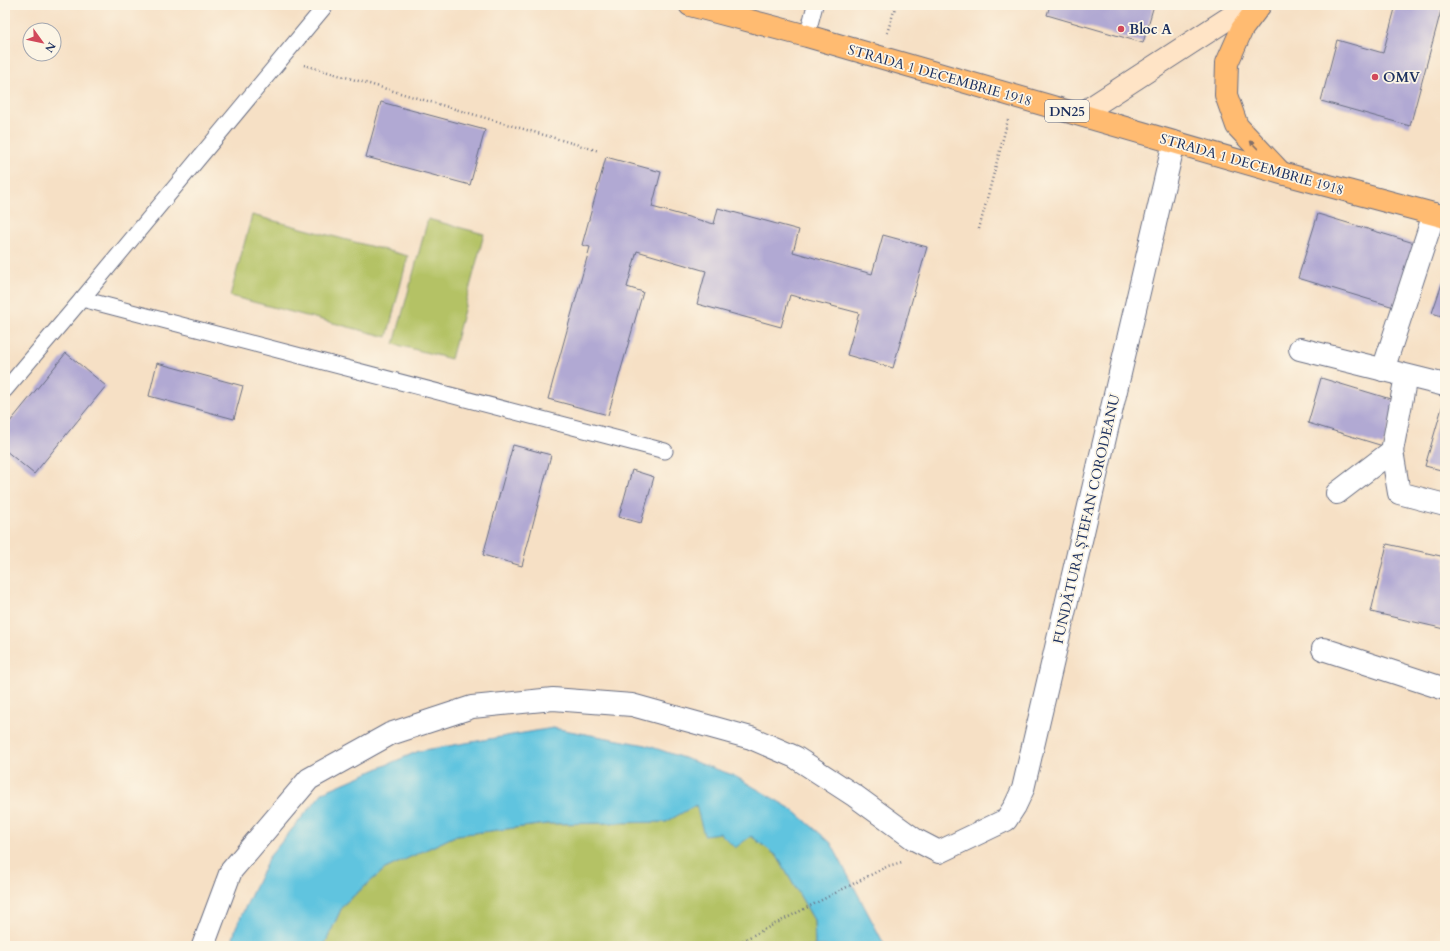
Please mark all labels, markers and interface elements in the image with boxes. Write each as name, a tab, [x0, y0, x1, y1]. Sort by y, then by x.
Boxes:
place label: Bloc A	[1129, 20, 1172, 39]
north arrow	[22, 22, 62, 62]
marker: Bloc A	[1116, 24, 1126, 34]
text: N	[41, 39, 59, 56]
street label: STRADA 1 DECEMBRIE 1918	[846, 40, 1034, 111]
place label: OMV	[1383, 68, 1420, 87]
marker: OMV	[1370, 72, 1380, 82]
road number: DN25	[1045, 100, 1089, 122]
street label: STRADA 1 DECEMBRIE 1918	[1158, 129, 1346, 200]
one-way arrow	[1249, 140, 1259, 150]
street label: FUNDĂTURA ȘTEFAN CORODEANU	[1049, 392, 1125, 646]

